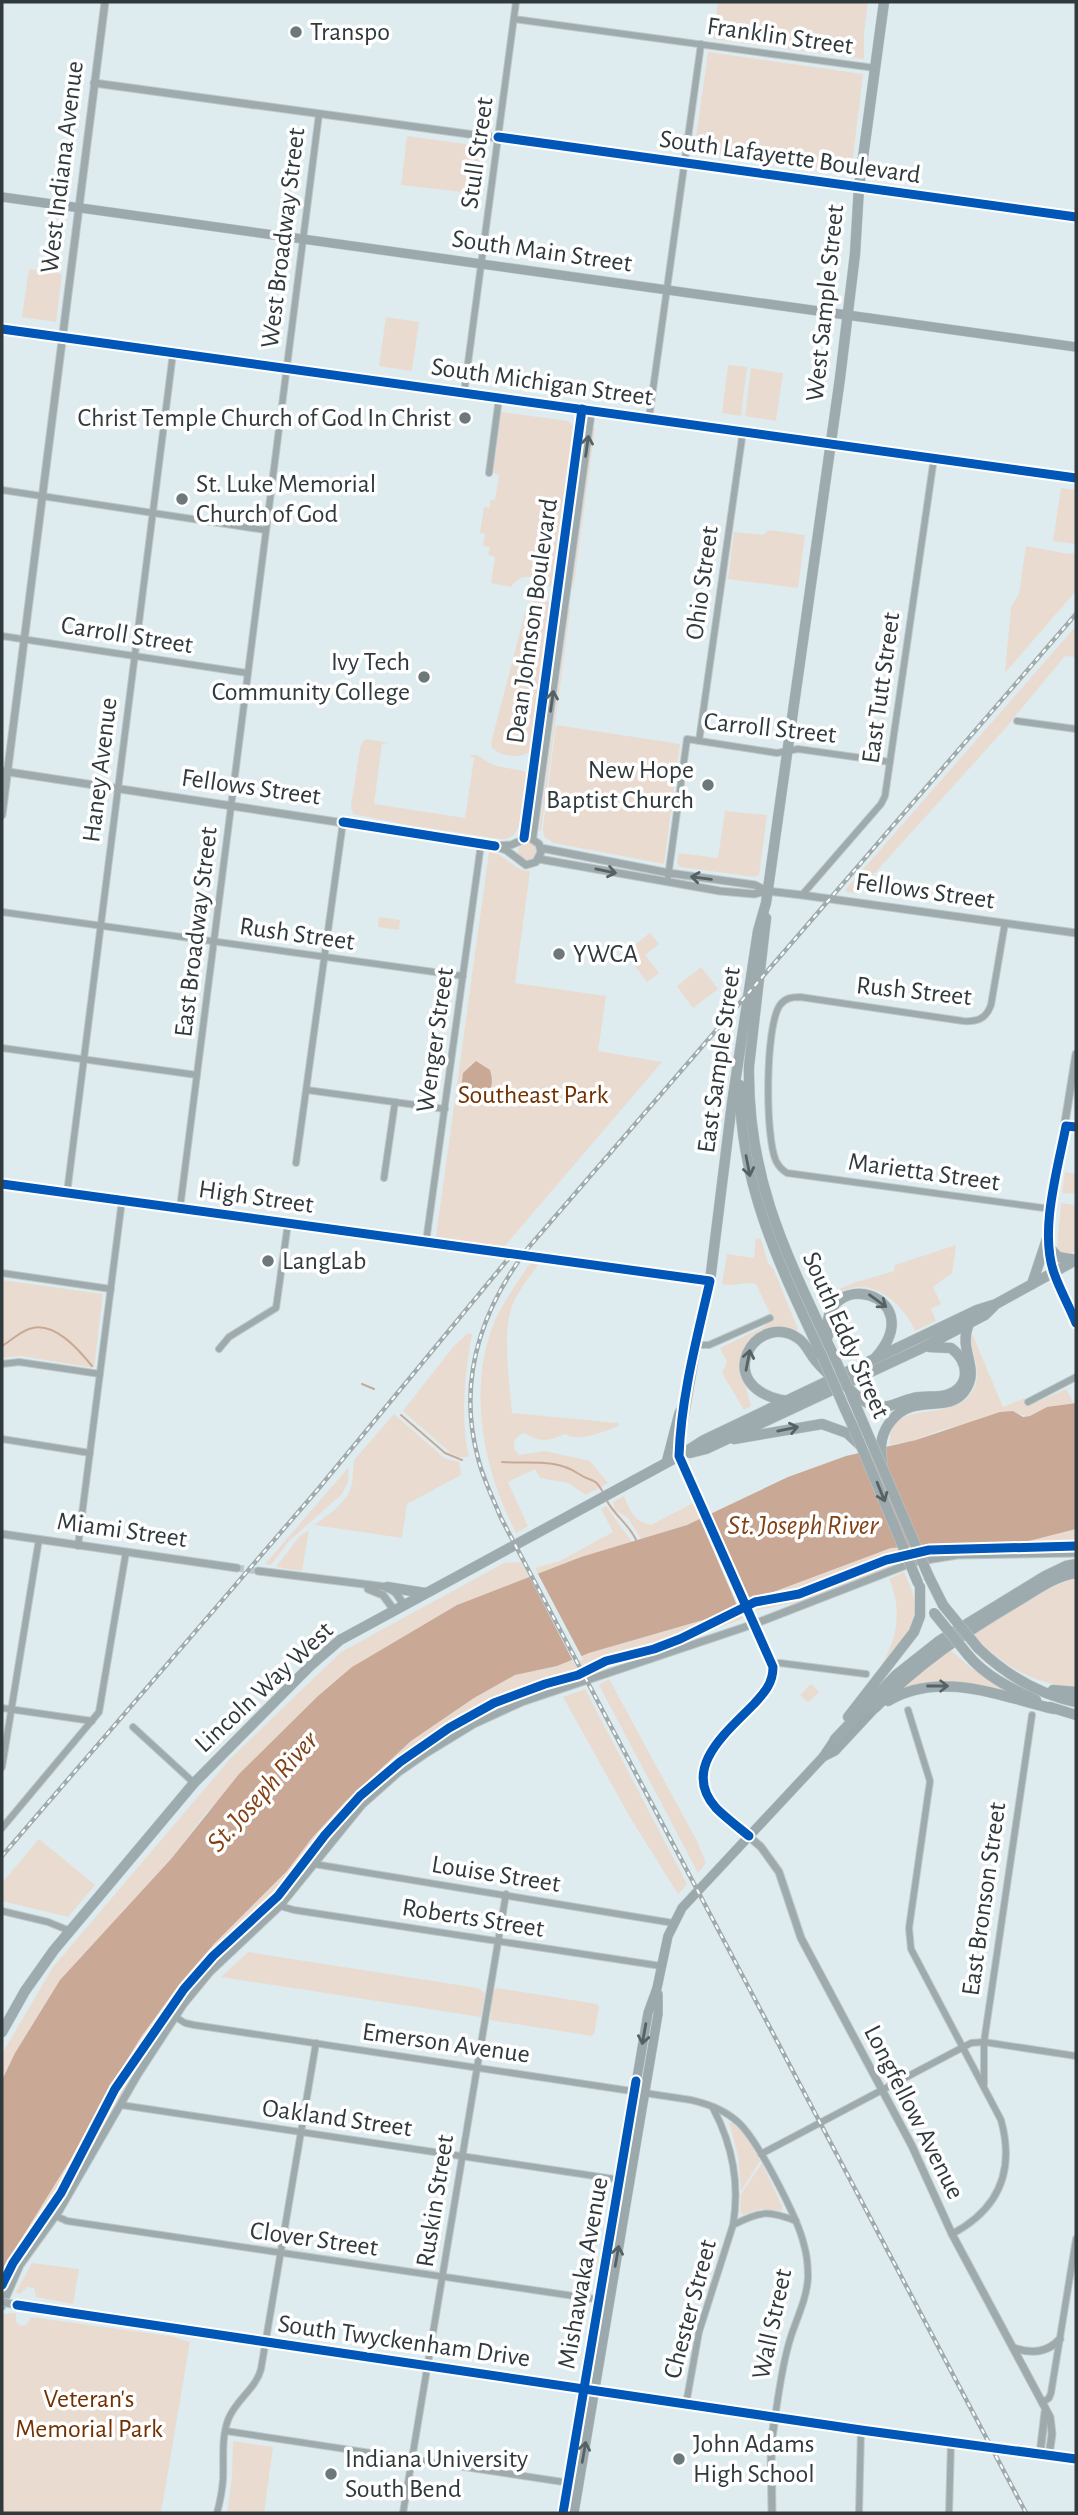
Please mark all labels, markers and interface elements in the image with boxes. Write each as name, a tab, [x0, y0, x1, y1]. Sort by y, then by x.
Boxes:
street label: Franklin Street	[705, 13, 855, 59]
place label: Transpo	[310, 19, 390, 45]
marker: Transpo	[288, 24, 304, 40]
street label: West Indiana Avenue	[36, 60, 88, 274]
street label: Stull Street	[456, 96, 498, 210]
street label: West Broadway Street	[257, 126, 309, 350]
street label: South Lafayette Boulevard	[658, 126, 922, 188]
street label: West Sample Street	[802, 203, 848, 403]
street label: South Main Street	[450, 226, 634, 276]
street label: South Michigan Street	[430, 354, 654, 410]
place label: Christ Temple Church of God In Christ	[78, 405, 451, 431]
marker: Christ Temple Church of God In Christ	[457, 410, 473, 426]
one-way arrow	[580, 435, 593, 458]
place label: St. Luke Memorial Church of God	[196, 471, 376, 527]
marker: St. Luke Memorial Church of God	[174, 491, 190, 507]
street label: Dean Johnson Boulevard	[502, 497, 562, 745]
street label: Ohio Street	[681, 524, 723, 642]
street label: East Tutt Street	[858, 611, 904, 765]
street label: Carroll Street	[59, 612, 195, 658]
place label: Ivy Tech Community College	[212, 649, 410, 705]
marker: Ivy Tech Community College	[416, 669, 432, 685]
one-way arrow	[546, 690, 559, 713]
street label: Haney Avenue	[78, 696, 122, 844]
street label: Carroll Street	[702, 708, 838, 748]
place label: New Hope Baptist Church	[546, 757, 694, 813]
street label: Fellows Street	[180, 764, 322, 810]
marker: New Hope Baptist Church	[700, 777, 716, 793]
street label: East Broadway Street	[170, 825, 222, 1039]
one-way arrow	[594, 864, 617, 878]
street label: Fellows Street	[854, 868, 996, 914]
one-way arrow	[690, 871, 713, 884]
street label: Rush Street	[238, 913, 356, 955]
place label: YWCA	[573, 941, 638, 967]
marker: YWCA	[551, 946, 567, 962]
street label: East Sample Street	[693, 965, 745, 1155]
street label: Wenger Street	[412, 966, 458, 1114]
street label: Rush Street	[855, 972, 973, 1010]
park label: Southeast Park	[458, 1082, 608, 1108]
street label: Marietta Street	[847, 1148, 1001, 1196]
one-way arrow	[741, 1154, 755, 1177]
street label: High Street	[197, 1176, 315, 1218]
place label: LangLab	[282, 1248, 366, 1274]
street label: South Eddy Street	[798, 1248, 894, 1422]
marker: LangLab	[260, 1253, 276, 1269]
one-way arrow	[868, 1293, 887, 1308]
one-way arrow	[742, 1349, 755, 1371]
one-way arrow	[776, 1422, 799, 1436]
one-way arrow	[875, 1480, 888, 1502]
street label: Miami Street	[55, 1508, 189, 1552]
water label: St. Joseph River	[728, 1512, 879, 1540]
street label: Lincoln Way West	[190, 1617, 338, 1757]
one-way arrow	[927, 1679, 950, 1693]
water label: St. Joseph River	[202, 1726, 324, 1857]
street label: East Bronson Street	[958, 1801, 1010, 1997]
street label: Louise Street	[430, 1851, 562, 1897]
street label: Roberts Street	[400, 1894, 546, 1942]
street label: Emerson Avenue	[360, 2018, 532, 2068]
street label: Longfellow Avenue	[859, 2021, 969, 2203]
one-way arrow	[637, 2022, 650, 2045]
street label: Oakland Street	[260, 2095, 414, 2141]
street label: Ruskin Street	[412, 2133, 458, 2269]
street label: Mishawaka Avenue	[553, 2175, 613, 2371]
street label: Clover Street	[248, 2217, 380, 2261]
street label: Chester Street	[659, 2237, 721, 2381]
one-way arrow	[611, 2245, 624, 2268]
street label: Wall Street	[748, 2266, 796, 2382]
street label: South Twyckenham Drive	[276, 2310, 532, 2372]
park label: Veteran's Memorial Park	[15, 2386, 163, 2442]
place label: John Adams High School	[693, 2431, 815, 2487]
one-way arrow	[578, 2441, 591, 2464]
place label: Indiana University South Bend	[345, 2446, 528, 2502]
marker: John Adams High School	[671, 2451, 687, 2467]
marker: Indiana University South Bend	[323, 2466, 339, 2482]

